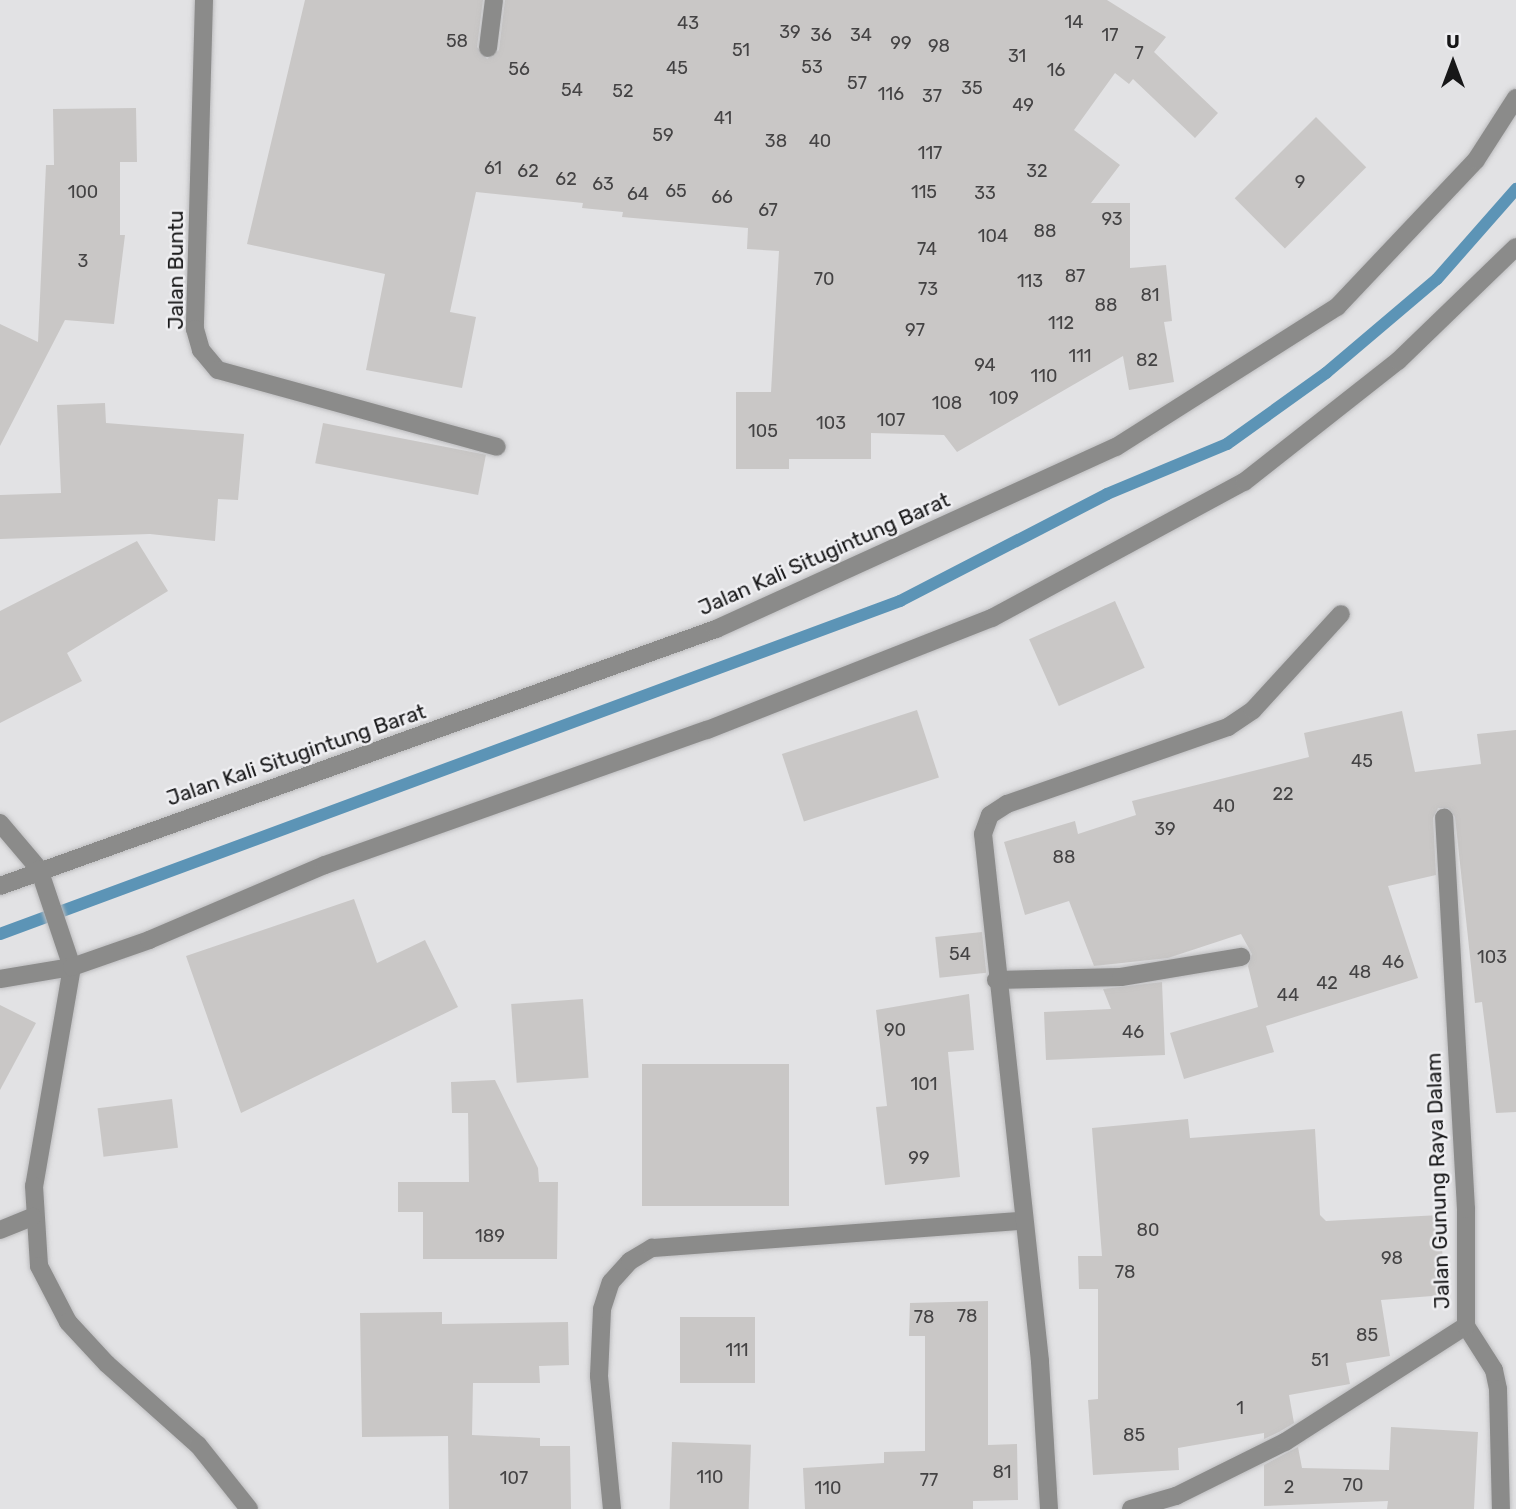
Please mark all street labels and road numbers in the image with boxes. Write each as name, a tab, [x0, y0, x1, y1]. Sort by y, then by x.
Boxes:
street label: Jalan Buntu	[163, 210, 189, 330]
street label: Jalan Kali Situgintung Barat	[694, 487, 954, 621]
street label: Jalan Kali Situgintung Barat	[163, 699, 429, 811]
street label: Jalan Gunung Raya Dalam	[1421, 1052, 1455, 1310]

